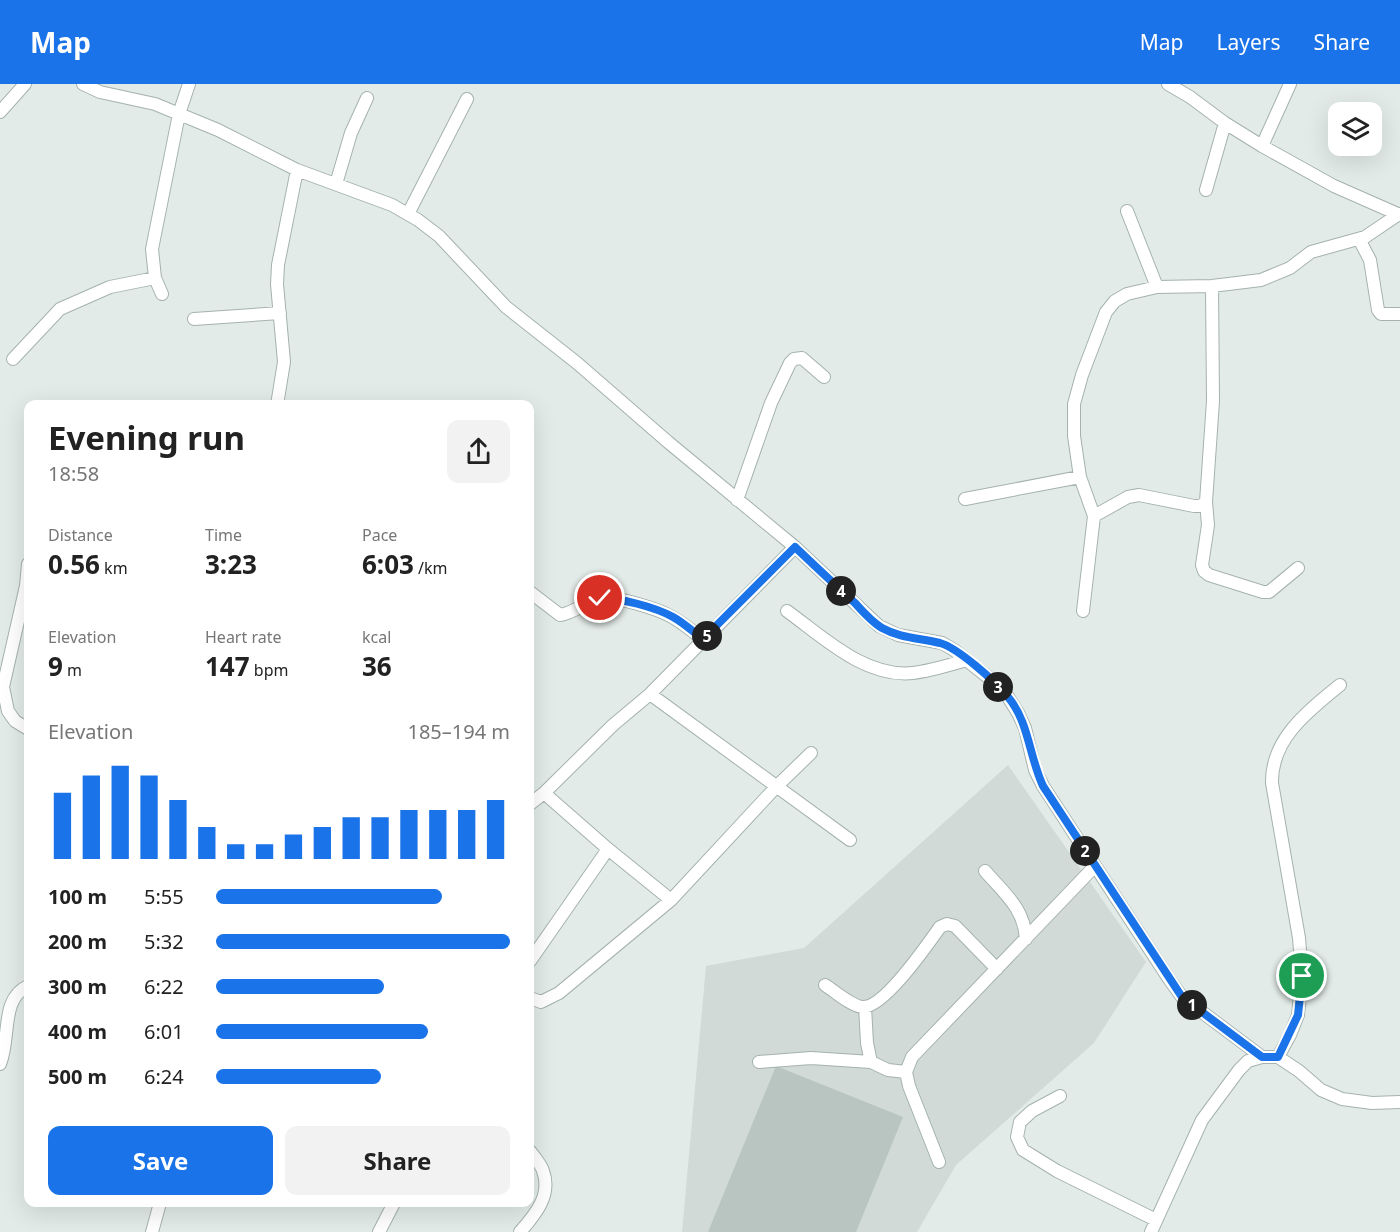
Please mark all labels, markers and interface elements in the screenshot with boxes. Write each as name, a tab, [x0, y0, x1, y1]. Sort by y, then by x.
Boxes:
text: Map	[30, 23, 91, 61]
text: Map	[1140, 28, 1184, 56]
text: Layers	[1217, 28, 1281, 56]
text: Share	[1314, 28, 1370, 56]
map controls	[1328, 102, 1382, 156]
button: layers	[1328, 102, 1382, 156]
text: Evening run	[48, 415, 245, 460]
button: share	[447, 420, 510, 483]
text: 18:58	[48, 460, 99, 487]
text: Distance	[48, 524, 113, 546]
text: Time	[205, 524, 242, 546]
text: Pace	[362, 524, 397, 546]
text: 0.56	[48, 546, 100, 582]
text: 3:23	[205, 546, 257, 582]
text: 6:03	[362, 546, 414, 582]
text: km	[100, 557, 128, 579]
text: /km	[414, 557, 448, 579]
pin	[574, 572, 625, 623]
pin: 4	[826, 576, 856, 606]
text: 4	[836, 580, 846, 602]
icon: check	[583, 581, 616, 614]
pin: 5	[692, 621, 722, 651]
text: 5	[702, 625, 712, 647]
text: Elevation	[48, 626, 116, 648]
text: Heart rate	[205, 626, 281, 648]
text: kcal	[362, 626, 391, 648]
text: 9	[48, 648, 63, 684]
text: 147	[205, 648, 250, 684]
text: 36	[362, 648, 392, 684]
text: m	[63, 659, 82, 681]
text: bpm	[250, 659, 288, 681]
pin: 3	[983, 672, 1013, 702]
text: 3	[993, 676, 1003, 698]
text: Elevation	[48, 718, 133, 745]
text: 185–194 m	[407, 718, 510, 745]
pin: 2	[1070, 836, 1100, 866]
text: 2	[1080, 840, 1090, 862]
text: 100 m	[48, 883, 107, 910]
text: 5:55	[144, 883, 184, 910]
text: 200 m	[48, 928, 107, 955]
text: 5:32	[144, 928, 184, 955]
pin	[1276, 950, 1327, 1001]
icon: arrive	[1285, 959, 1318, 992]
text: 300 m	[48, 973, 107, 1000]
text: 6:22	[144, 973, 184, 1000]
pin: 1	[1177, 990, 1207, 1020]
text: 1	[1187, 994, 1197, 1016]
text: 400 m	[48, 1018, 107, 1045]
text: 6:01	[144, 1018, 184, 1045]
text: 500 m	[48, 1063, 107, 1090]
text: 6:24	[144, 1063, 184, 1090]
button: Save	[48, 1126, 273, 1195]
button: Share	[285, 1126, 510, 1195]

